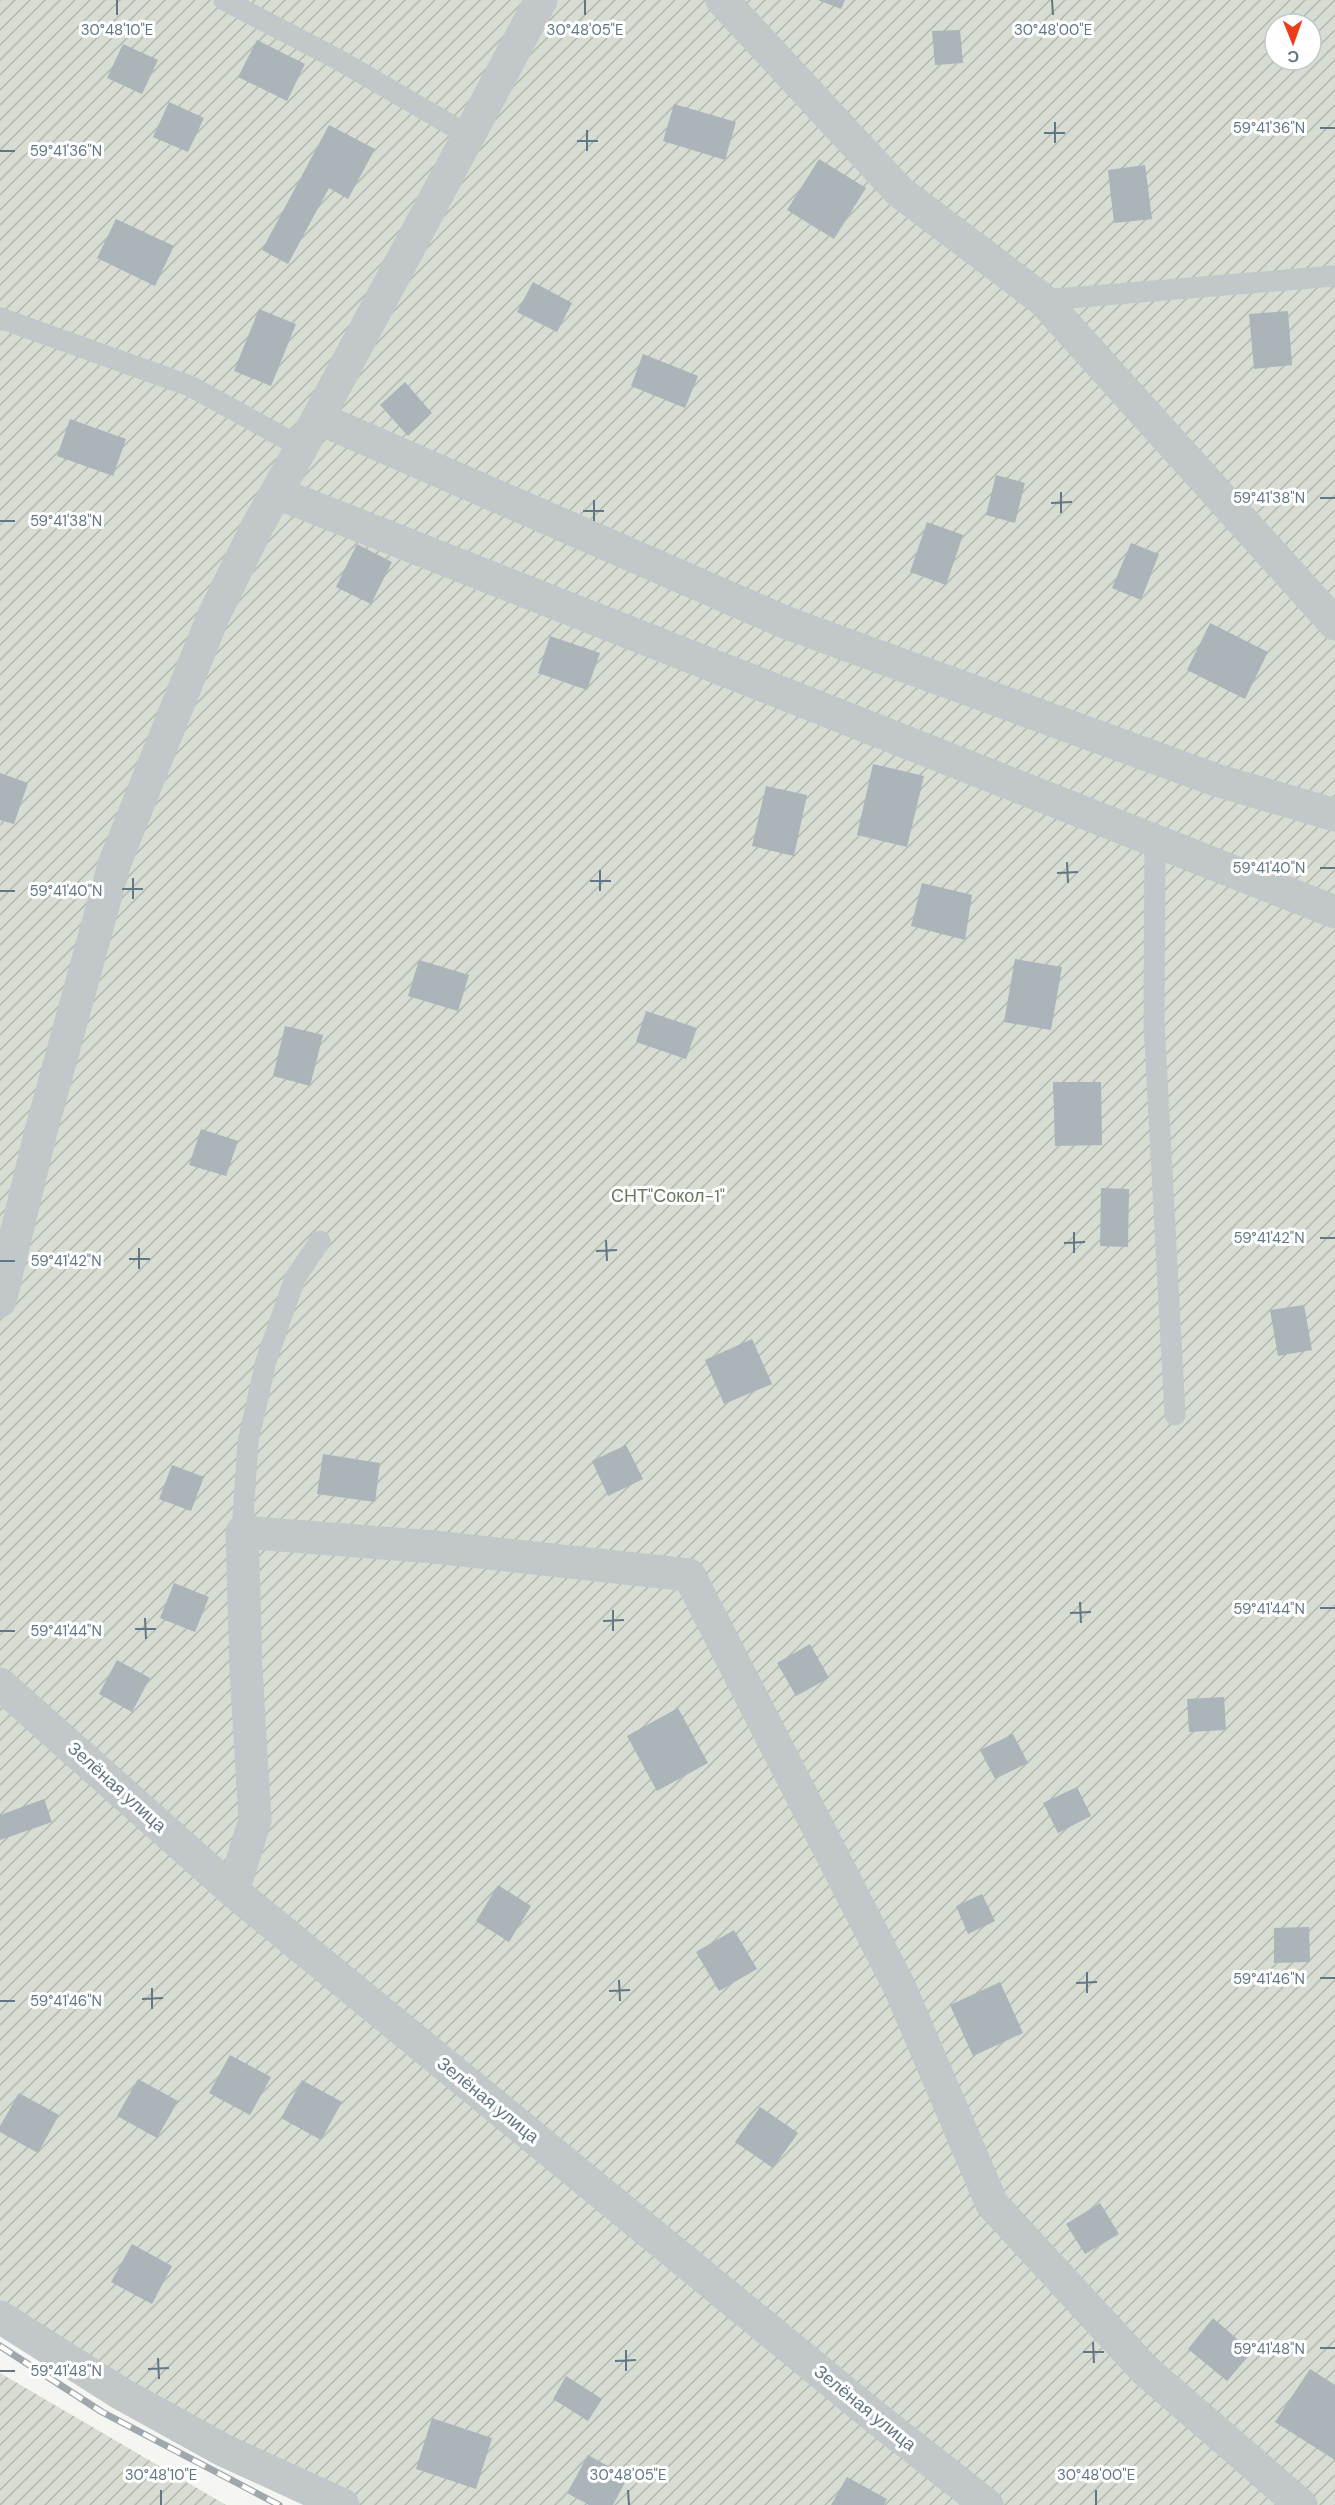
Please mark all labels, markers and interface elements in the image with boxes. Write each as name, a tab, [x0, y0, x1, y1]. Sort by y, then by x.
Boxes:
north arrow	[1263, 12, 1323, 72]
text: 30°48'10"E	[81, 20, 153, 40]
text: 30°48'05"E	[547, 20, 623, 40]
text: 30°48'00"E	[1014, 20, 1092, 40]
text: С	[1287, 46, 1299, 67]
text: 59°41'36"N	[1233, 118, 1305, 138]
text: 59°41'36"N	[30, 141, 102, 161]
text: 59°41'38"N	[1233, 488, 1305, 508]
text: 59°41'38"N	[30, 511, 102, 531]
text: 59°41'40"N	[1233, 858, 1305, 878]
text: 59°41'40"N	[30, 881, 102, 901]
park label: СНТ"Сокол-1"	[611, 1184, 725, 1208]
text: 59°41'42"N	[1233, 1228, 1305, 1248]
text: 59°41'42"N	[30, 1251, 102, 1271]
text: 59°41'44"N	[1233, 1599, 1305, 1619]
text: 59°41'44"N	[30, 1621, 102, 1641]
street label: Зелёная улица	[63, 1736, 172, 1838]
text: 59°41'46"N	[1233, 1969, 1305, 1989]
text: 59°41'46"N	[30, 1991, 102, 2011]
street label: Зелёная улица	[432, 2051, 545, 2149]
text: 59°41'48"N	[1233, 2339, 1305, 2359]
street label: Зелёная улица	[809, 2359, 922, 2457]
text: 59°41'48"N	[30, 2361, 102, 2381]
text: 30°48'10"E	[125, 2465, 197, 2485]
text: 30°48'05"E	[590, 2465, 666, 2485]
text: 30°48'00"E	[1057, 2465, 1135, 2485]

